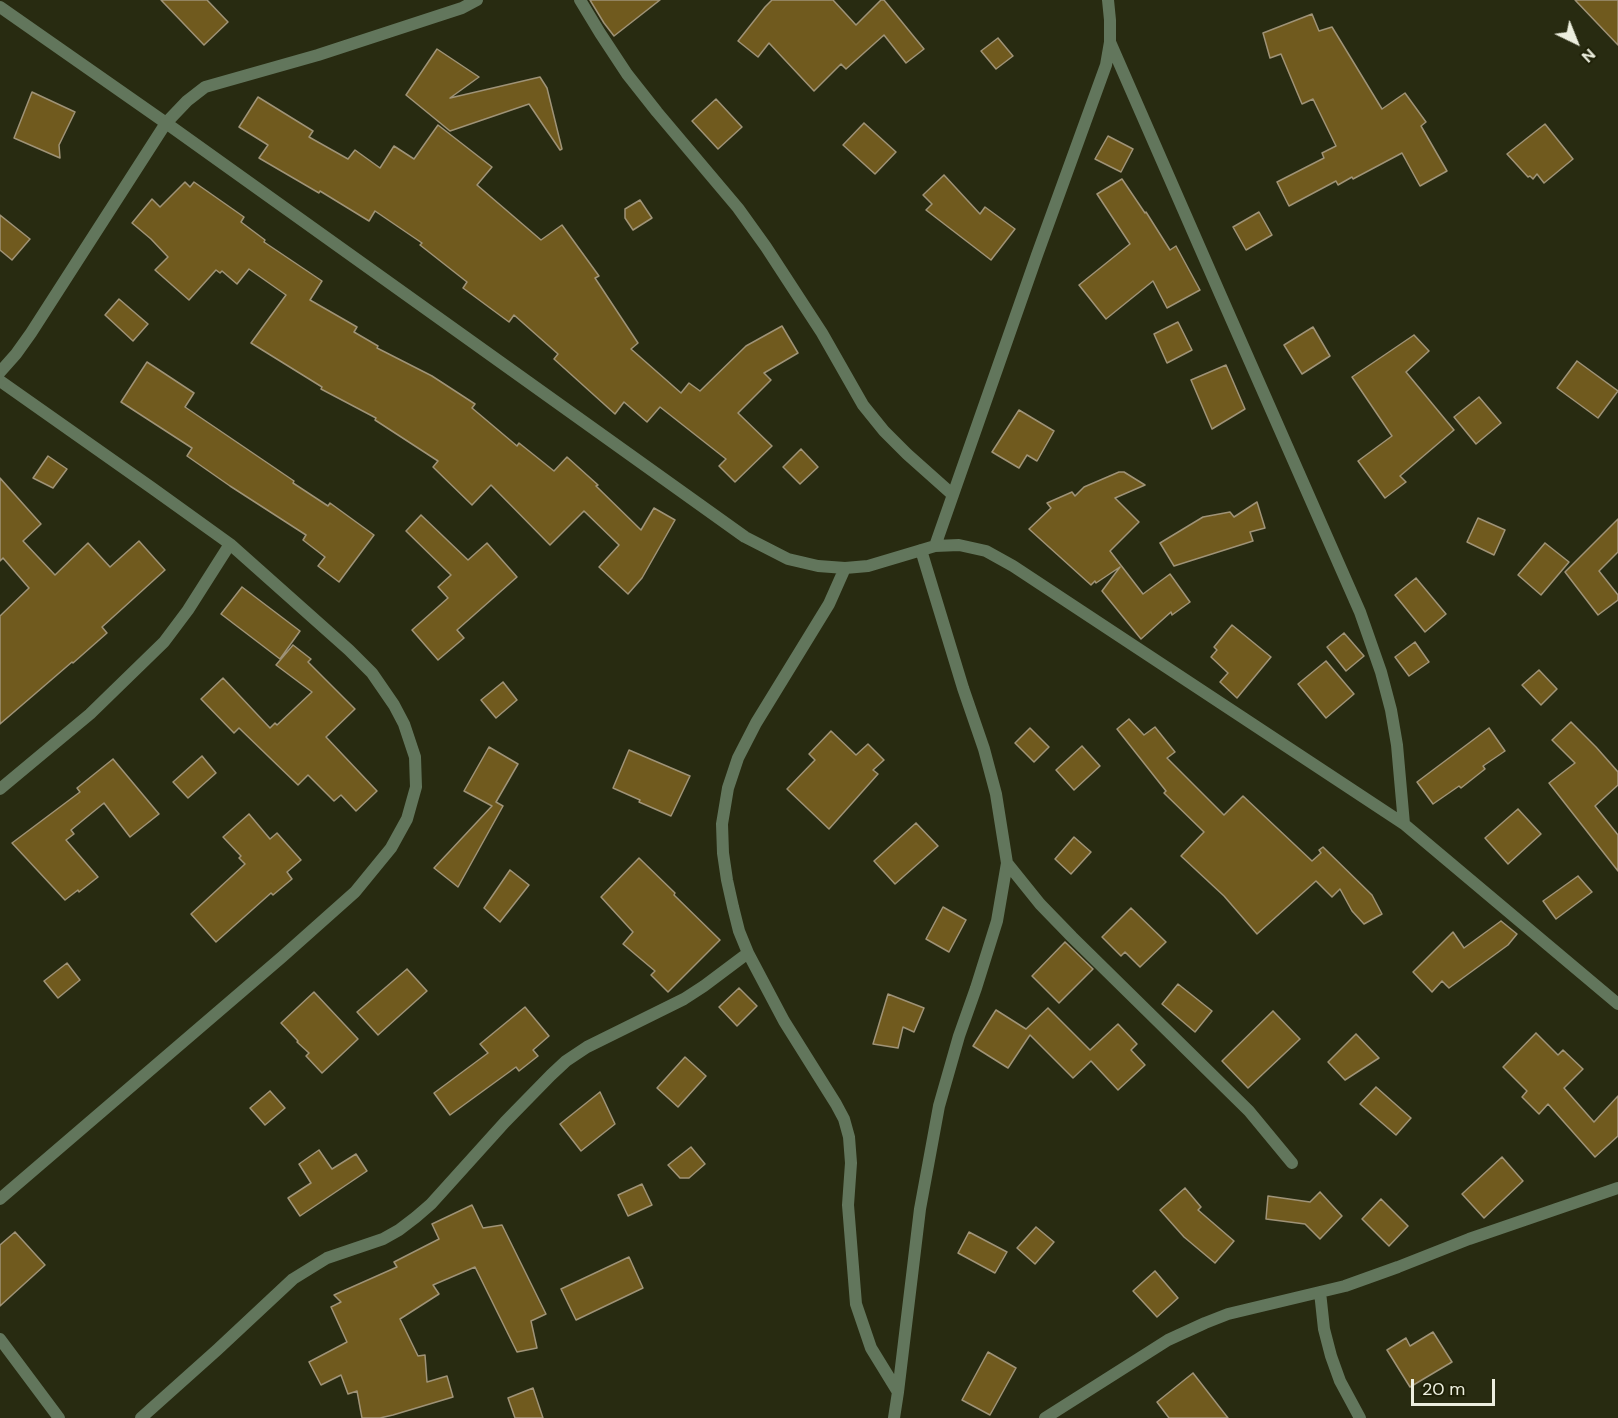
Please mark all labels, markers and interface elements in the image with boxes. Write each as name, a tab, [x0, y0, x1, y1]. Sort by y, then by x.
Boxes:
north arrow	[1546, 12, 1606, 72]
text: N	[1577, 44, 1600, 67]
scale bar	[1414, 1367, 1498, 1405]
text: 20 m	[1422, 1377, 1465, 1401]

